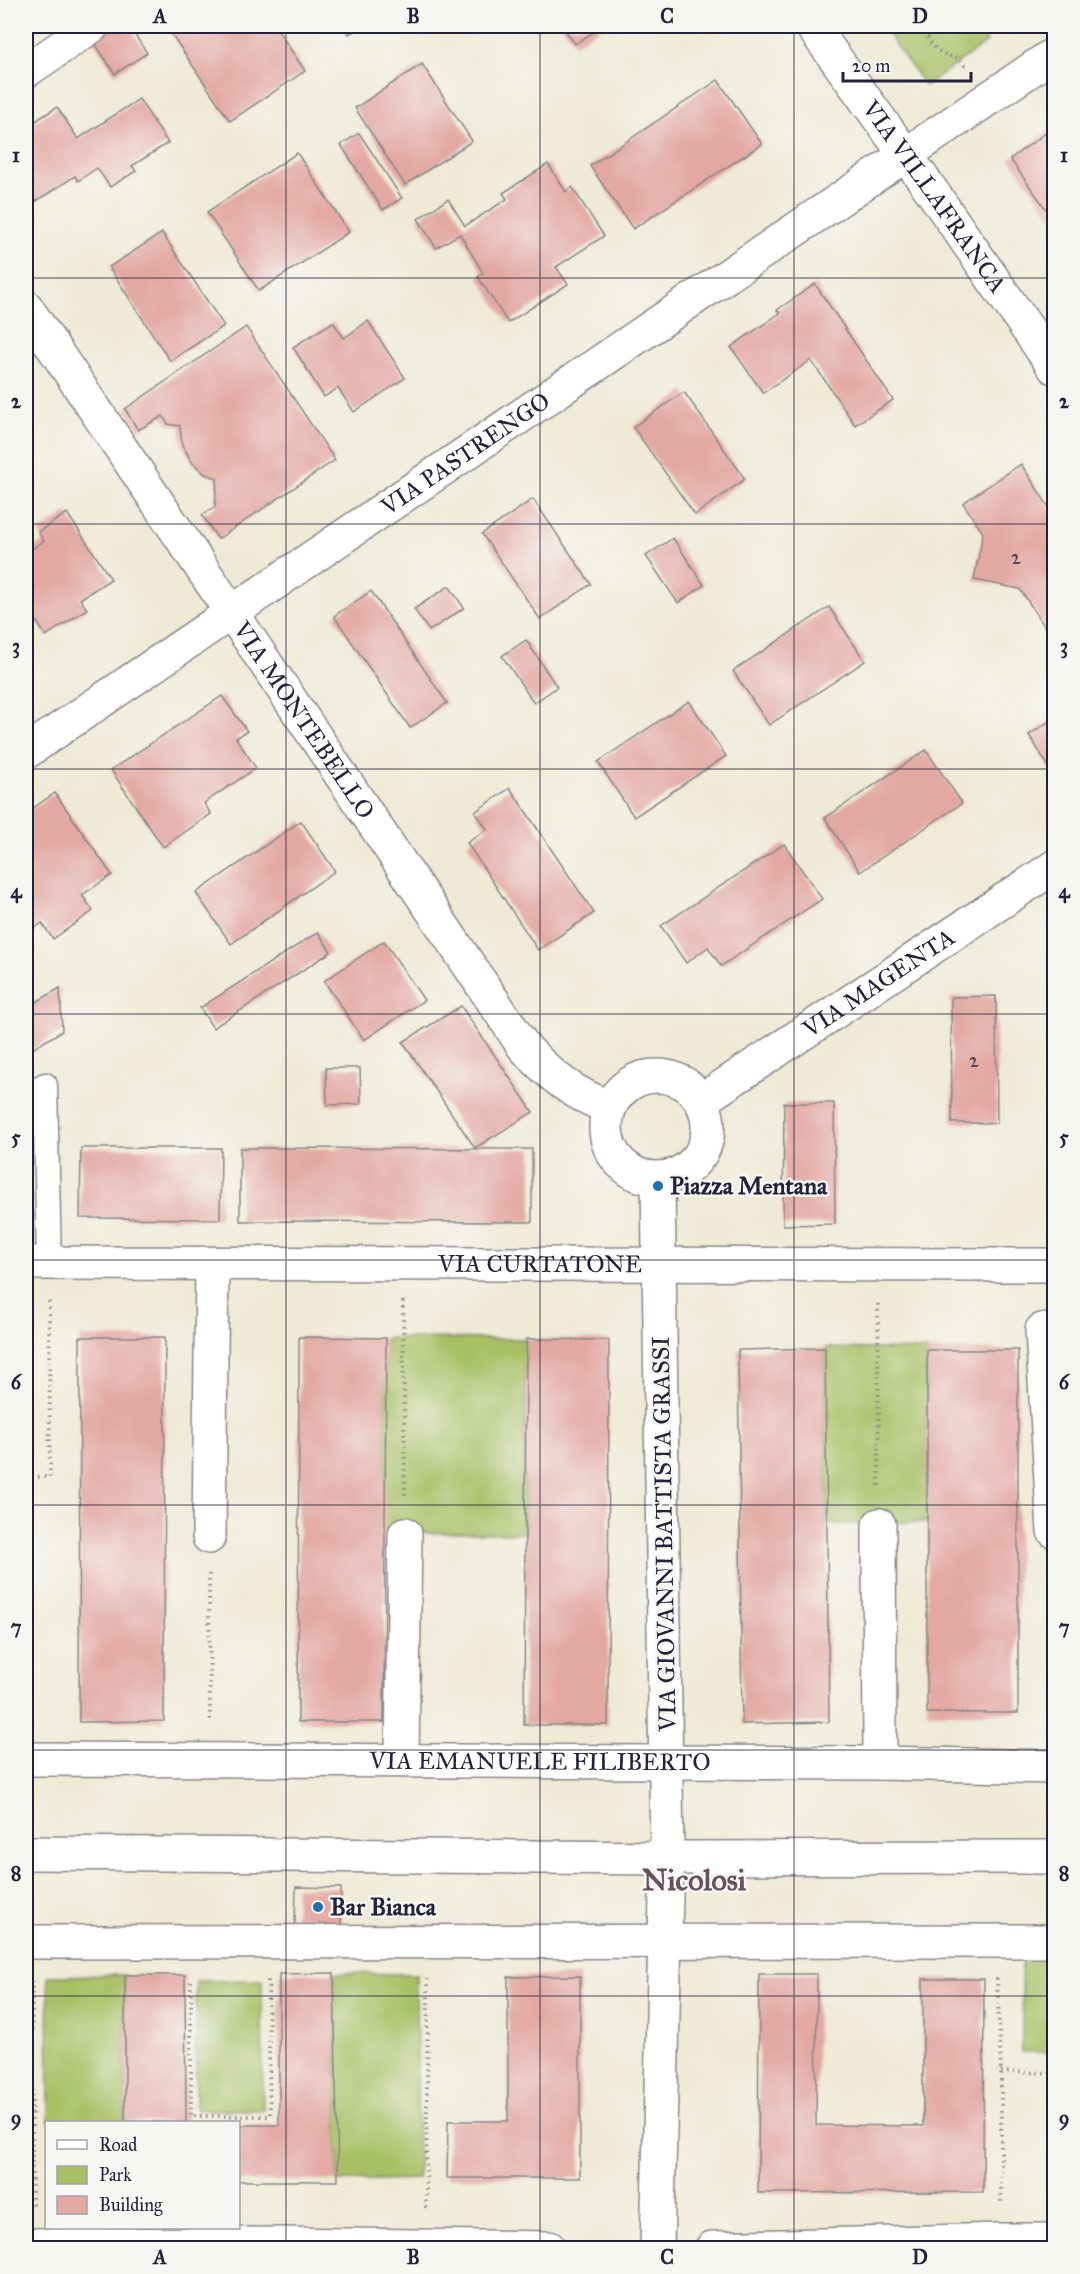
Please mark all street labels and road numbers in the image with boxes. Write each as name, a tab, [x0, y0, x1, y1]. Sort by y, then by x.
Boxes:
street label: VIA VILLAFRANCA	[855, 94, 1013, 299]
street label: VIA PASTRENGO	[374, 386, 556, 522]
street label: VIA MONTEBELLO	[226, 615, 381, 825]
street label: VIA MAGENTA	[796, 922, 960, 1045]
street label: VIA CURTATONE	[437, 1249, 642, 1279]
street label: VIA GIOVANNI BATTISTA GRASSI	[646, 1336, 682, 1733]
street label: VIA EMANUELE FILIBERTO	[368, 1746, 711, 1777]

